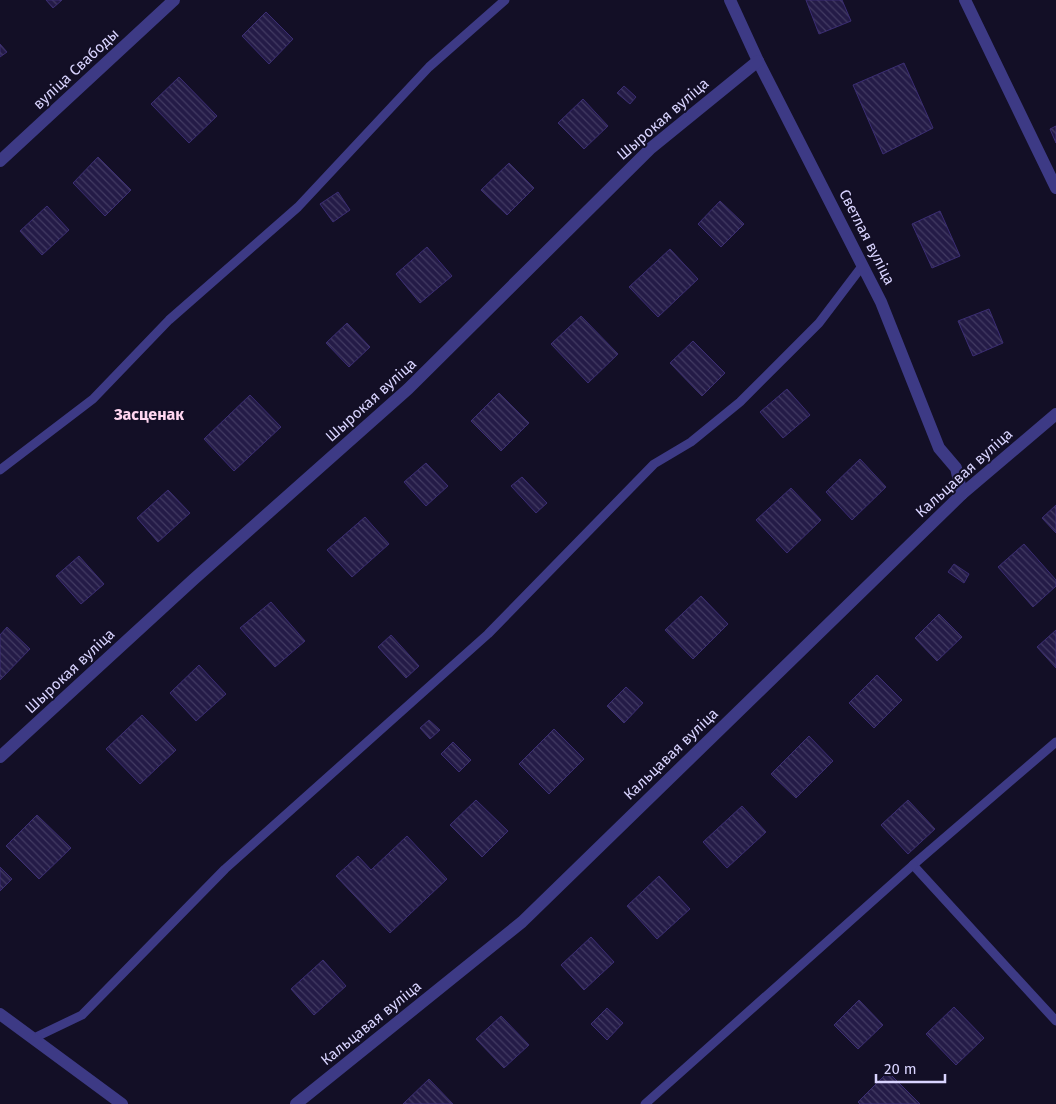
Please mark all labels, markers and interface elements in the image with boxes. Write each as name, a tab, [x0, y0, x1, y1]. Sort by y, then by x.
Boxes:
street label: вуліца Свабоды	[29, 25, 123, 113]
street label: Шырокая вуліца	[613, 74, 713, 164]
street label: Светлая вуліца	[835, 186, 899, 288]
street label: Шырокая вуліца	[322, 355, 420, 445]
district label: Засценак	[113, 405, 184, 424]
street label: Кальцавая вуліца	[912, 425, 1016, 521]
street label: Шырокая вуліца	[22, 625, 118, 717]
street label: Кальцавая вуліца	[620, 704, 722, 804]
street label: Кальцавая вуліца	[317, 977, 425, 1069]
scale bar	[876, 1052, 945, 1084]
text: 20 m	[884, 1060, 917, 1078]

